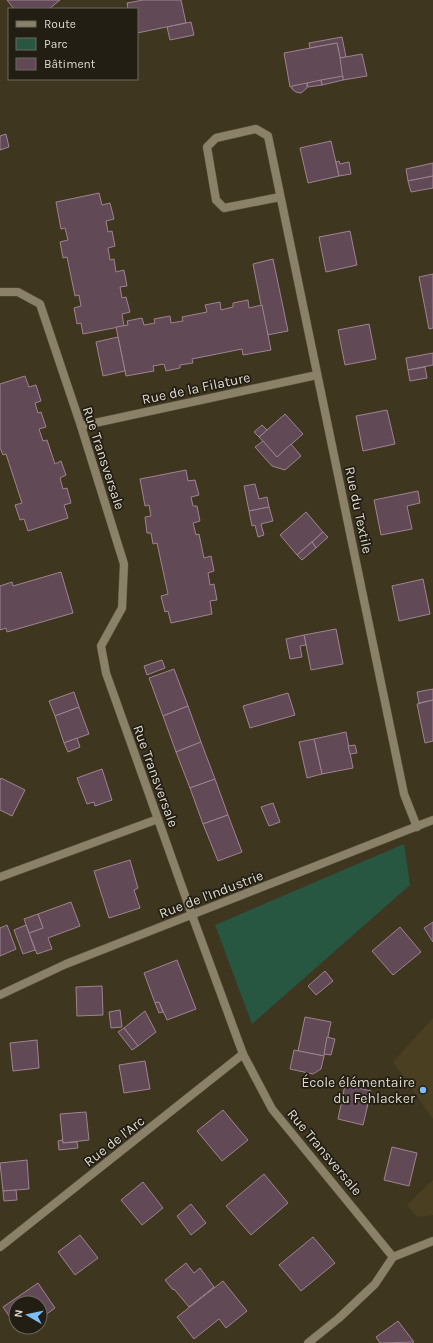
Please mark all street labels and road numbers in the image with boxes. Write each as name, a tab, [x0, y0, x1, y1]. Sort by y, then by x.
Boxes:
street label: Rue de la Filature	[140, 369, 252, 408]
street label: Rue Transversale	[79, 404, 128, 512]
street label: Rue du Textile	[341, 465, 376, 555]
street label: Rue Transversale	[129, 723, 182, 830]
street label: Rue de l'Industrie	[157, 867, 266, 922]
street label: Rue Transversale	[284, 1106, 366, 1199]
street label: Rue de l'Arc	[80, 1112, 148, 1170]

